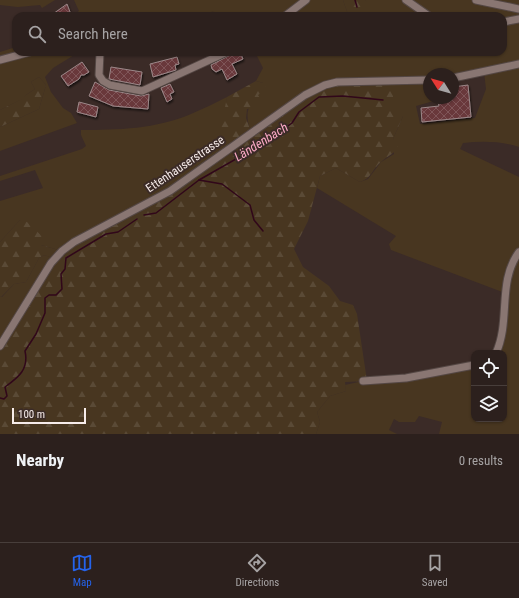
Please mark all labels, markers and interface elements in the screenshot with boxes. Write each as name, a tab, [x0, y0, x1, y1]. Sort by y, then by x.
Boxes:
search box	[12, 12, 507, 56]
icon: search	[26, 23, 48, 45]
text: Search here	[58, 25, 128, 43]
north arrow	[423, 68, 459, 104]
water label: Ländenbach	[231, 120, 291, 164]
street label: Ettenhauserstrasse	[143, 132, 227, 195]
map controls	[471, 350, 507, 422]
button: locate	[471, 350, 507, 386]
button: layers	[471, 386, 507, 422]
scale bar	[12, 406, 86, 425]
text: 100 m	[18, 408, 45, 421]
text: Nearby	[16, 450, 64, 470]
text: 0 results	[459, 453, 503, 468]
tab: Map	[71, 552, 93, 589]
tab: Directions	[235, 552, 279, 589]
tab: Saved	[422, 552, 448, 589]

